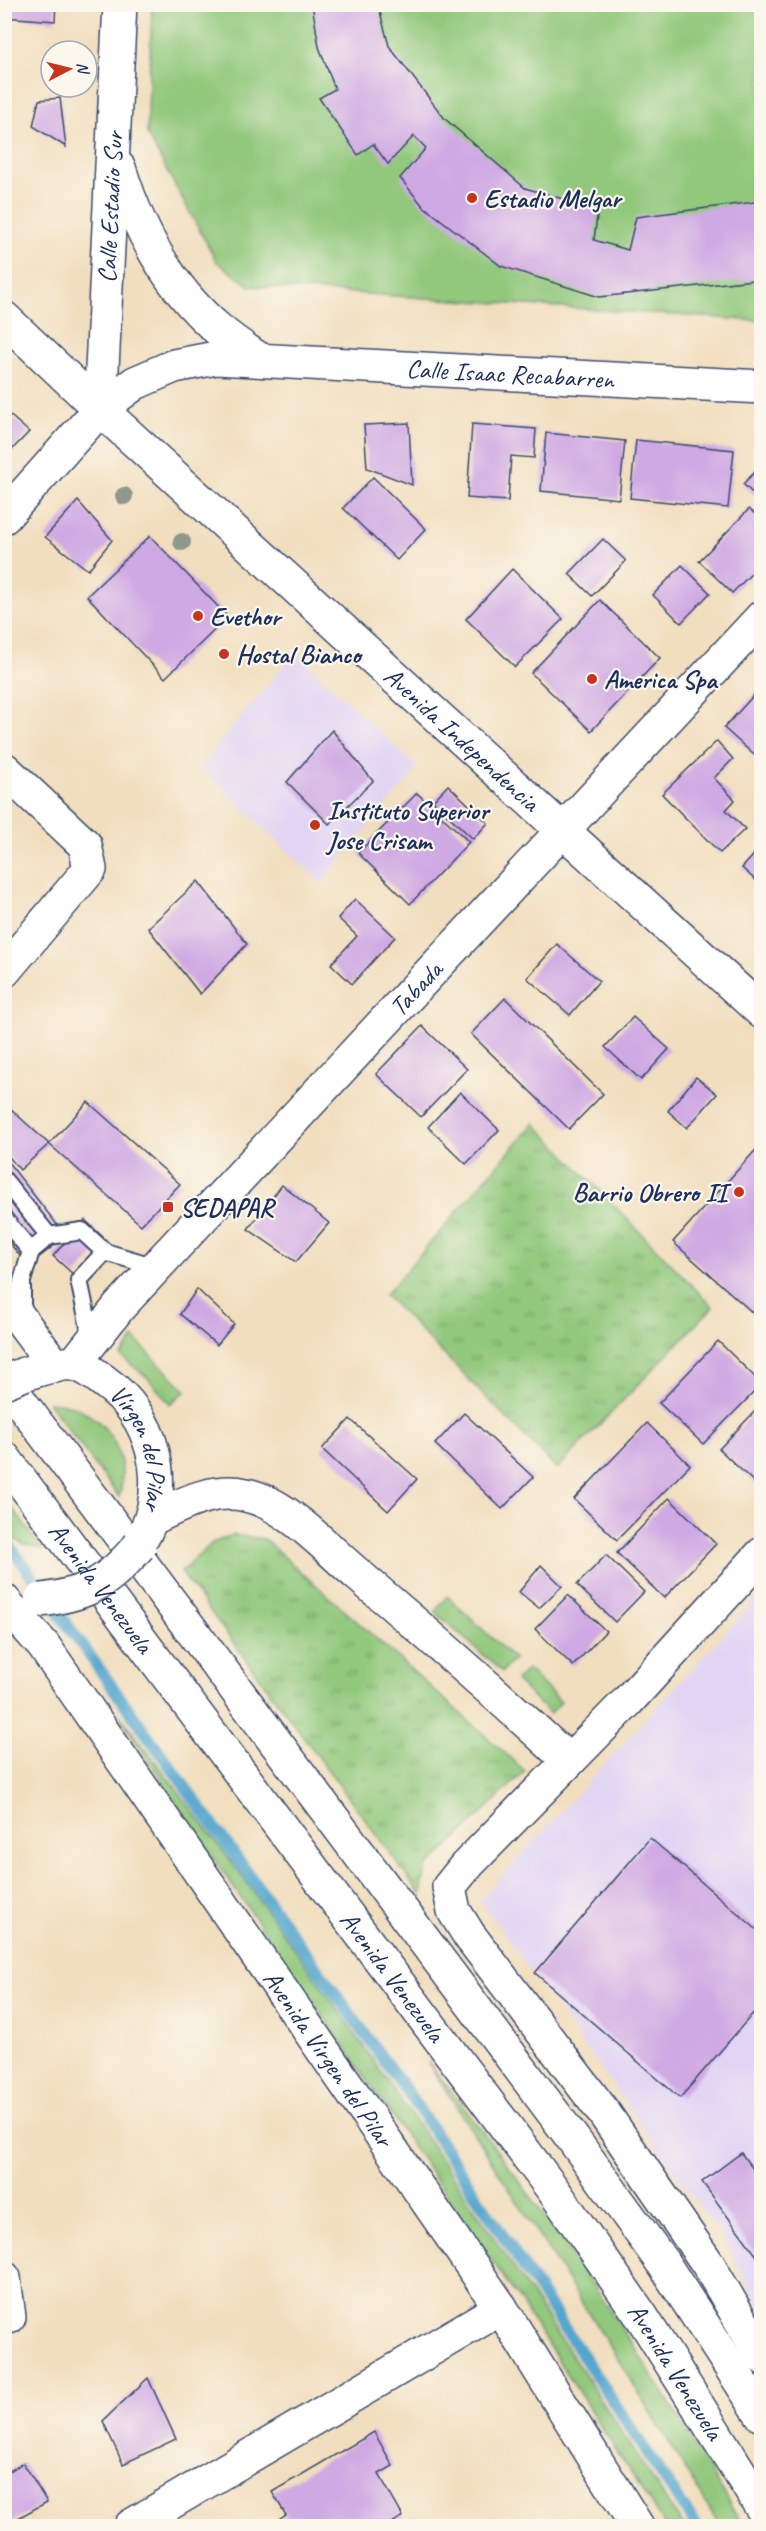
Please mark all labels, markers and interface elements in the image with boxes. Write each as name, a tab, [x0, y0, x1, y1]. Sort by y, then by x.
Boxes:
north arrow	[39, 39, 99, 99]
text: N	[72, 61, 94, 76]
street label: Calle Estadio Sur	[90, 128, 131, 284]
place label: Estadio Melgar	[484, 182, 623, 215]
marker: Estadio Melgar	[465, 191, 479, 205]
street label: Calle Isaac Recabarren	[406, 352, 616, 396]
place label: Evethor	[210, 600, 283, 633]
marker: Evethor	[191, 609, 205, 623]
place label: Hostal Bianco	[236, 638, 363, 671]
marker: Hostal Bianco	[217, 647, 231, 661]
street label: Avenida Independencia	[377, 660, 548, 819]
place label: America Spa	[604, 663, 719, 696]
marker: America Spa	[585, 672, 599, 686]
place label: Instituto Superior Jose Crisam	[325, 794, 491, 857]
marker: Instituto Superior Jose Crisam	[308, 818, 322, 832]
street label: Tabada	[382, 952, 451, 1023]
place label: Barrio Obrero II	[573, 1176, 732, 1209]
marker: Barrio Obrero II	[732, 1185, 746, 1199]
place label: SEDAPAR	[180, 1191, 277, 1224]
marker: SEDAPAR	[161, 1200, 175, 1214]
street label: Vírgen del Pilar	[102, 1377, 173, 1516]
street label: Avenida Venezuela	[41, 1516, 162, 1661]
street label: Avenida Venezuela	[333, 1905, 453, 2050]
street label: Avenida Virgen del Pilar	[256, 1964, 402, 2155]
street label: Avenida Venezuela	[620, 2297, 732, 2447]

